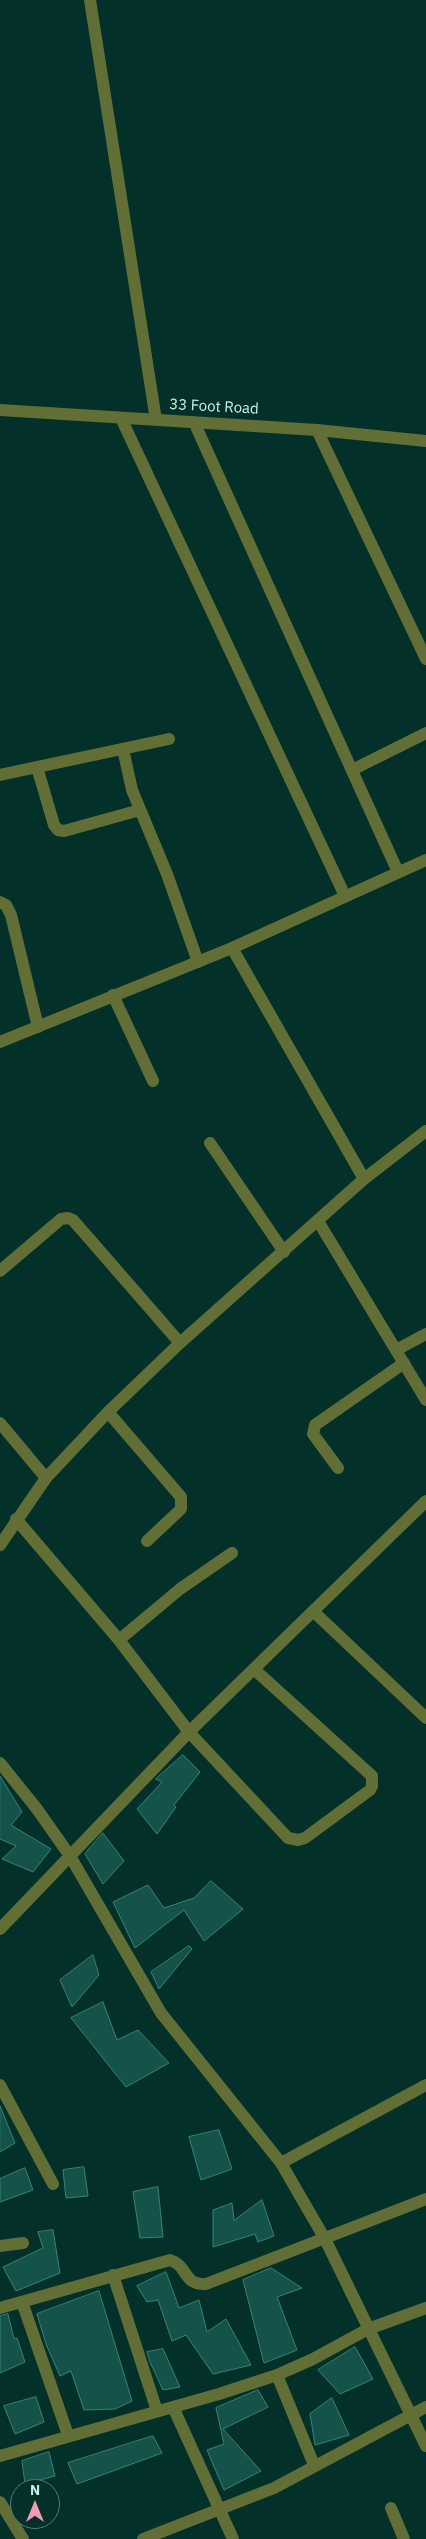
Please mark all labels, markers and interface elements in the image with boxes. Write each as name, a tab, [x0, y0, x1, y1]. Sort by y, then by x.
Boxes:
street label: 33 Foot Road	[169, 396, 259, 418]
north arrow	[10, 2479, 60, 2529]
text: N	[30, 2481, 40, 2499]

